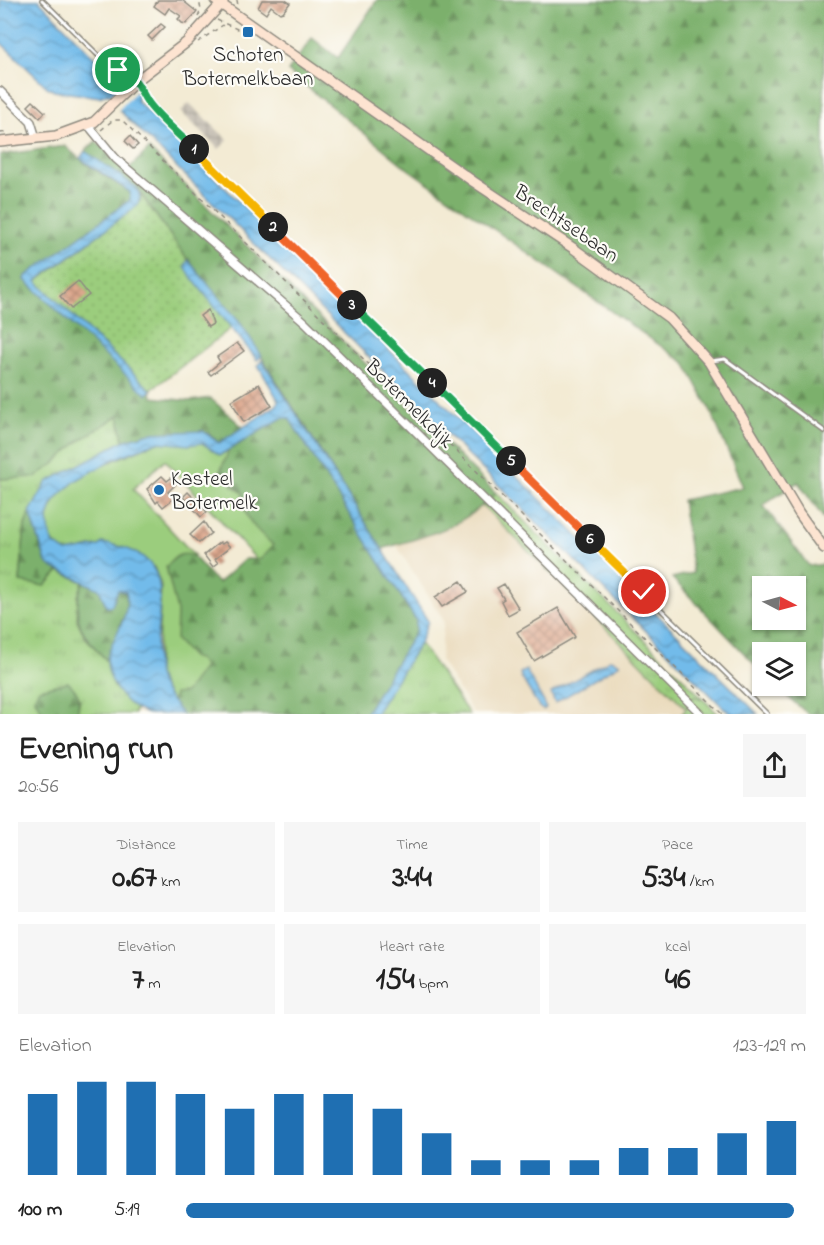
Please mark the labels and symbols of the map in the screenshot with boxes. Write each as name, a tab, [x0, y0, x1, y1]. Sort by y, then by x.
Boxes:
marker: Schoten Botermelkbaan	[241, 25, 255, 39]
place label: Schoten Botermelkbaan	[182, 41, 313, 95]
pin	[92, 44, 143, 95]
pin: 1	[179, 134, 209, 164]
street label: Brechtsebaan	[507, 178, 624, 271]
pin: 2	[258, 212, 288, 242]
pin: 3	[337, 290, 367, 320]
street label: Botermelkdijk	[356, 352, 461, 456]
pin: 4	[417, 368, 447, 398]
pin: 5	[496, 446, 526, 476]
place label: Kasteel Botermelk	[170, 465, 258, 519]
marker: Kasteel Botermelk	[152, 483, 166, 497]
pin: 6	[575, 524, 605, 554]
pin	[618, 566, 669, 617]
north arrow	[752, 576, 806, 630]

